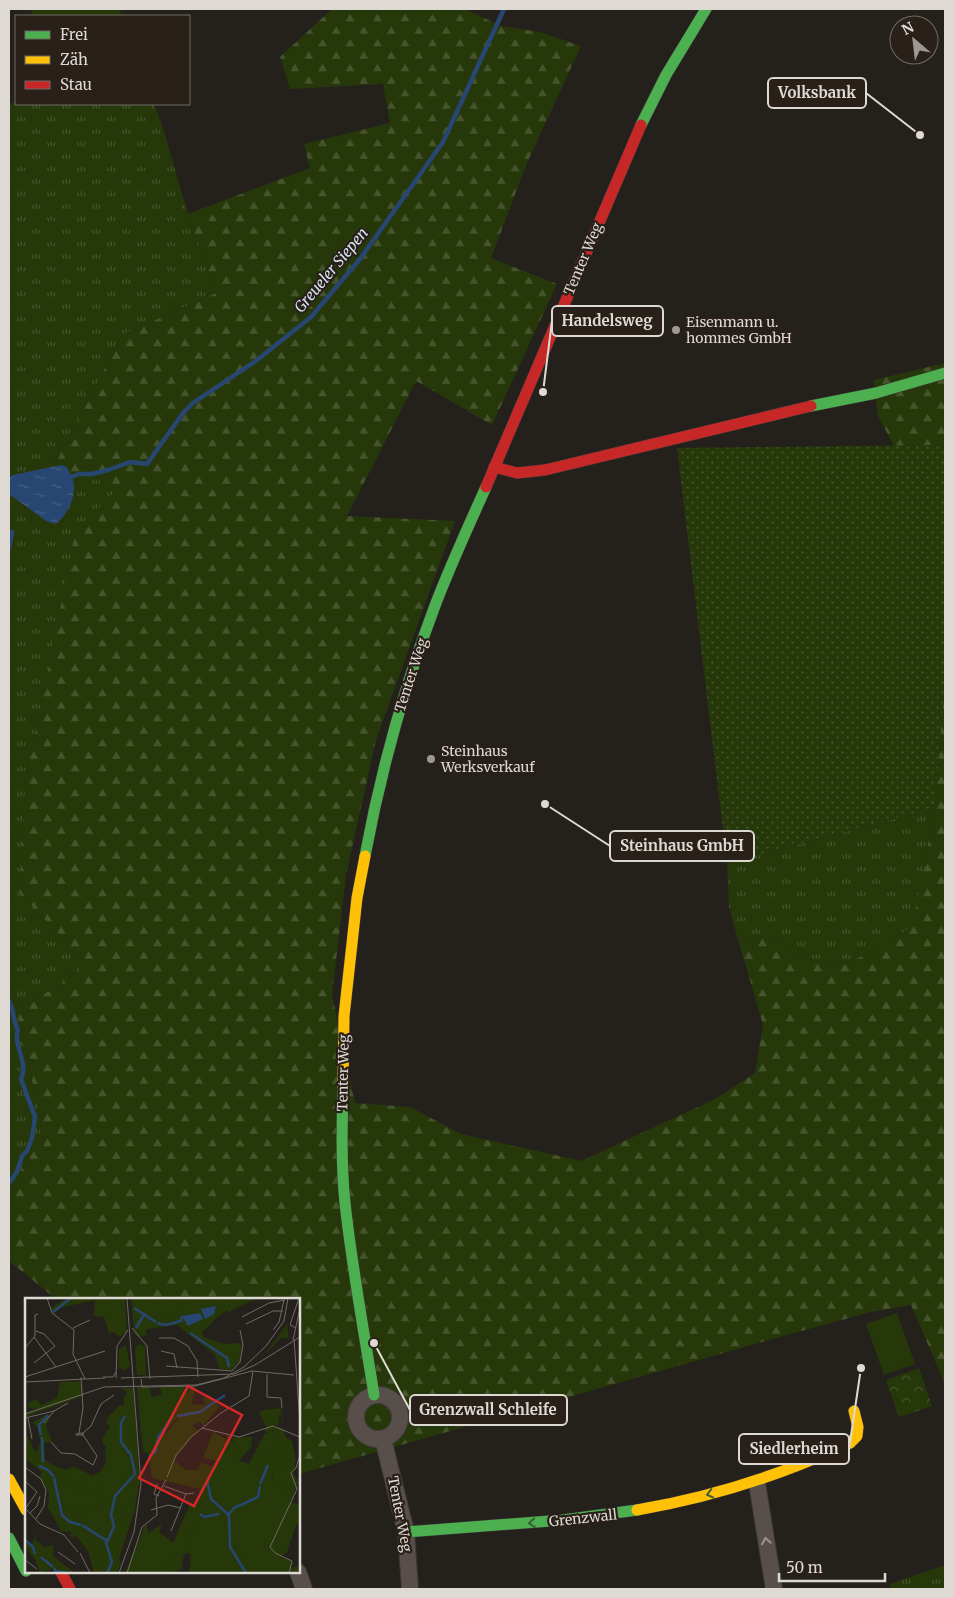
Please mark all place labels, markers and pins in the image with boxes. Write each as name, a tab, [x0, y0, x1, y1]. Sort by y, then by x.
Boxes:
callout: Volksbank	[768, 78, 866, 108]
callout: Handelsweg	[552, 306, 663, 336]
place label: Eisenmann u. hommes GmbH	[686, 313, 792, 347]
marker: Eisenmann u. hommes GmbH	[670, 324, 682, 336]
place label: Steinhaus Werksverkauf	[440, 742, 535, 776]
marker: Steinhaus Werksverkauf	[425, 753, 437, 765]
callout: Steinhaus GmbH	[610, 831, 754, 861]
callout: Grenzwall Schleife	[410, 1395, 567, 1425]
callout: Siedlerheim	[739, 1434, 849, 1464]

